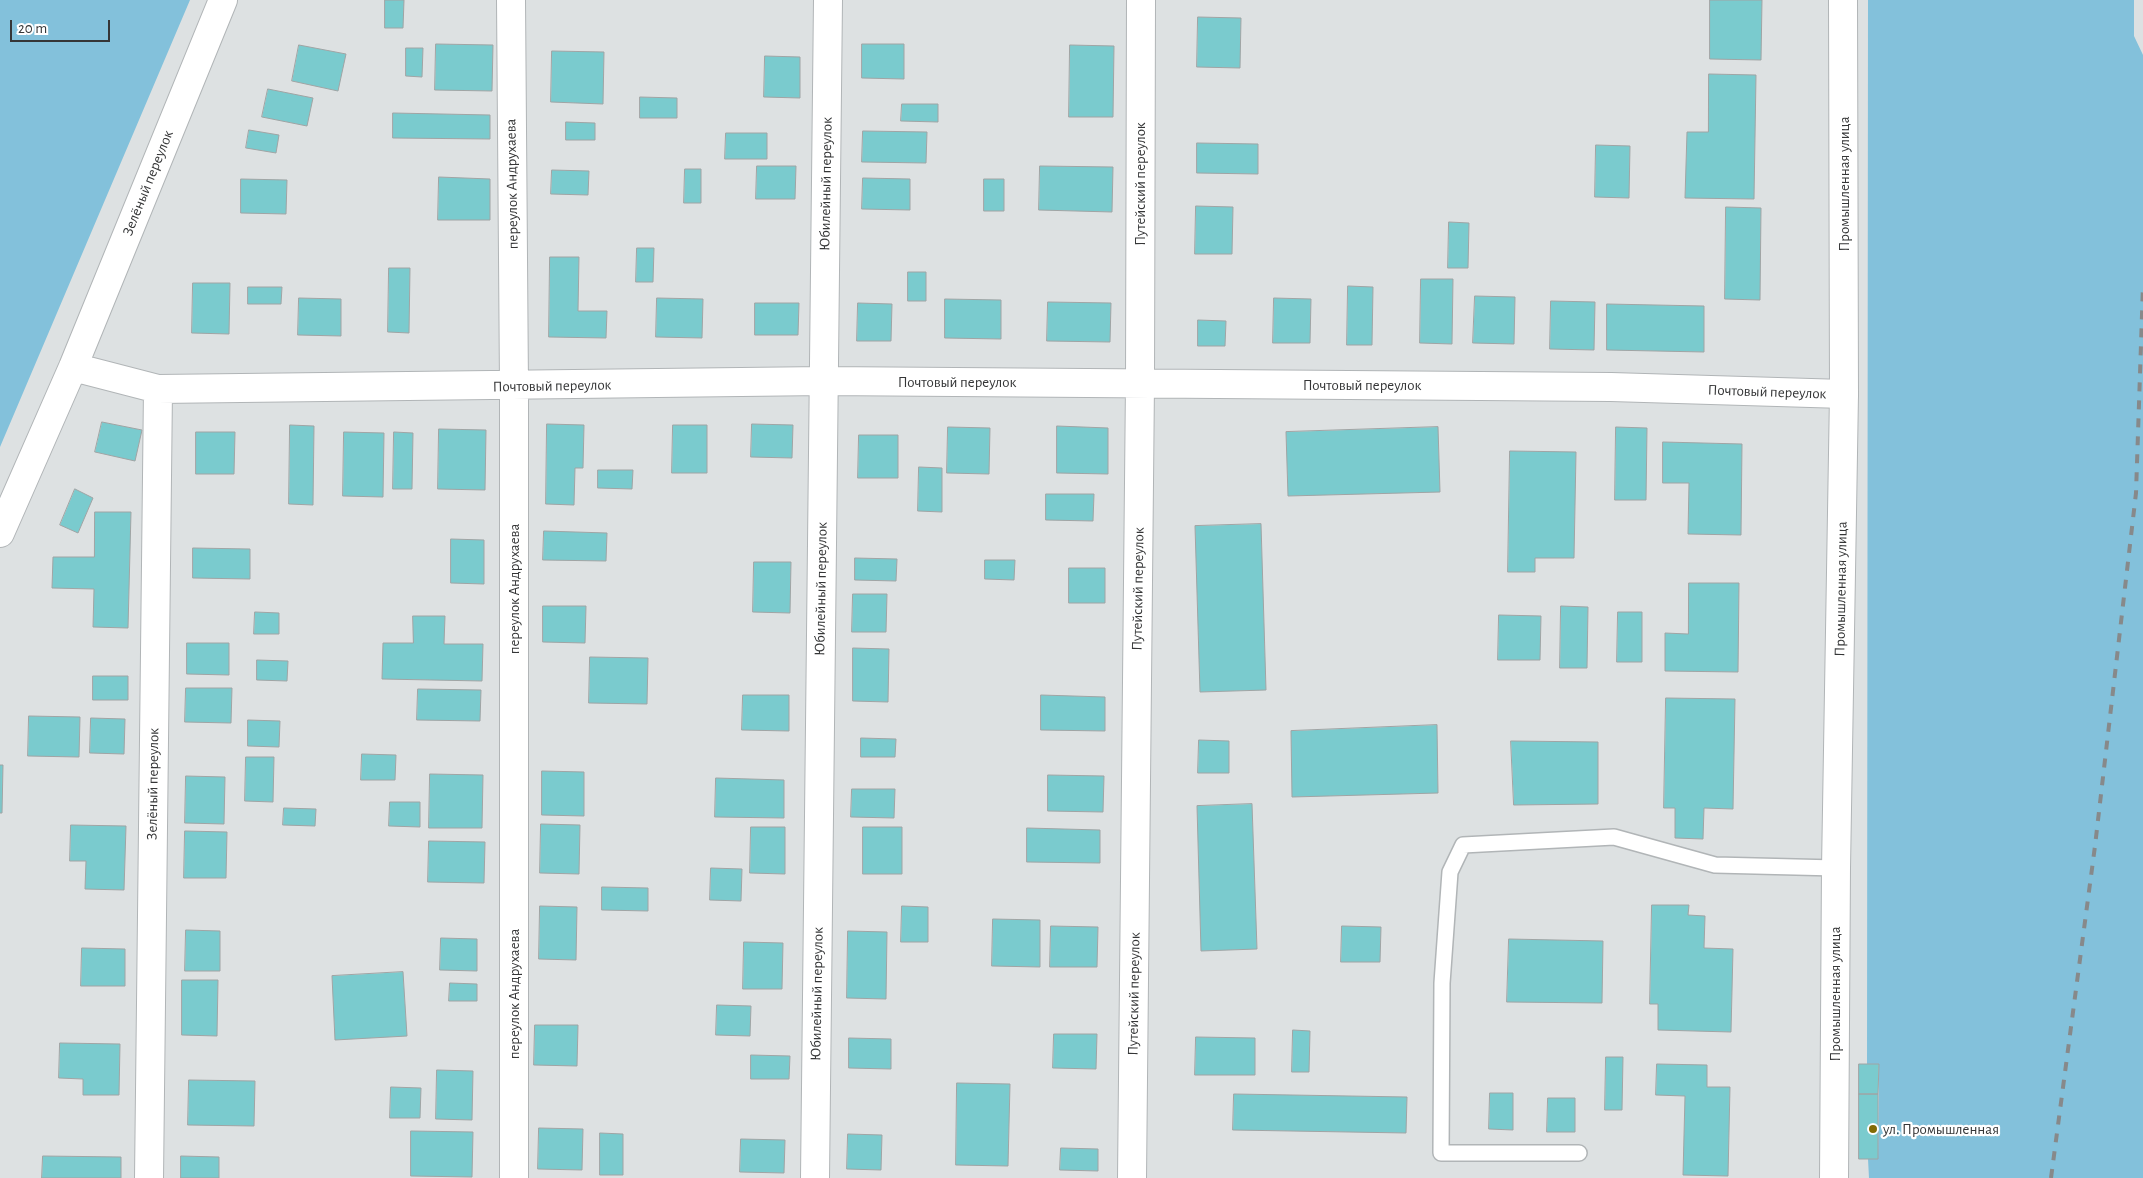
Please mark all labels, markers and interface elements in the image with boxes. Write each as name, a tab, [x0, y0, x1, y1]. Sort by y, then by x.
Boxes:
scale bar	[12, 10, 112, 42]
text: 20 m	[18, 21, 47, 36]
street label: Промышленная улица	[1835, 116, 1853, 252]
street label: Юбилейный переулок	[816, 117, 836, 251]
street label: переулок Андрухаева	[502, 118, 522, 250]
street label: Путейский переулок	[1131, 122, 1149, 246]
street label: Зелёный переулок	[119, 128, 177, 238]
street label: Почтовый переулок	[898, 373, 1016, 391]
street label: Почтовый переулок	[493, 376, 611, 396]
street label: Почтовый переулок	[1303, 376, 1421, 394]
street label: Почтовый переулок	[1707, 381, 1827, 403]
street label: Промышленная улица	[1831, 521, 1851, 657]
street label: Юбилейный переулок	[811, 522, 831, 656]
street label: переулок Андрухаева	[505, 524, 523, 654]
street label: Путейский переулок	[1128, 527, 1148, 651]
street label: Зелёный переулок	[143, 728, 163, 840]
street label: Промышленная улица	[1826, 926, 1844, 1062]
street label: Юбилейный переулок	[807, 927, 827, 1061]
street label: переулок Андрухаева	[505, 929, 523, 1059]
street label: Путейский переулок	[1124, 932, 1144, 1056]
place label: ул. Промышленная	[1883, 1120, 1999, 1138]
marker: ул. Промышленная	[1867, 1123, 1879, 1135]

